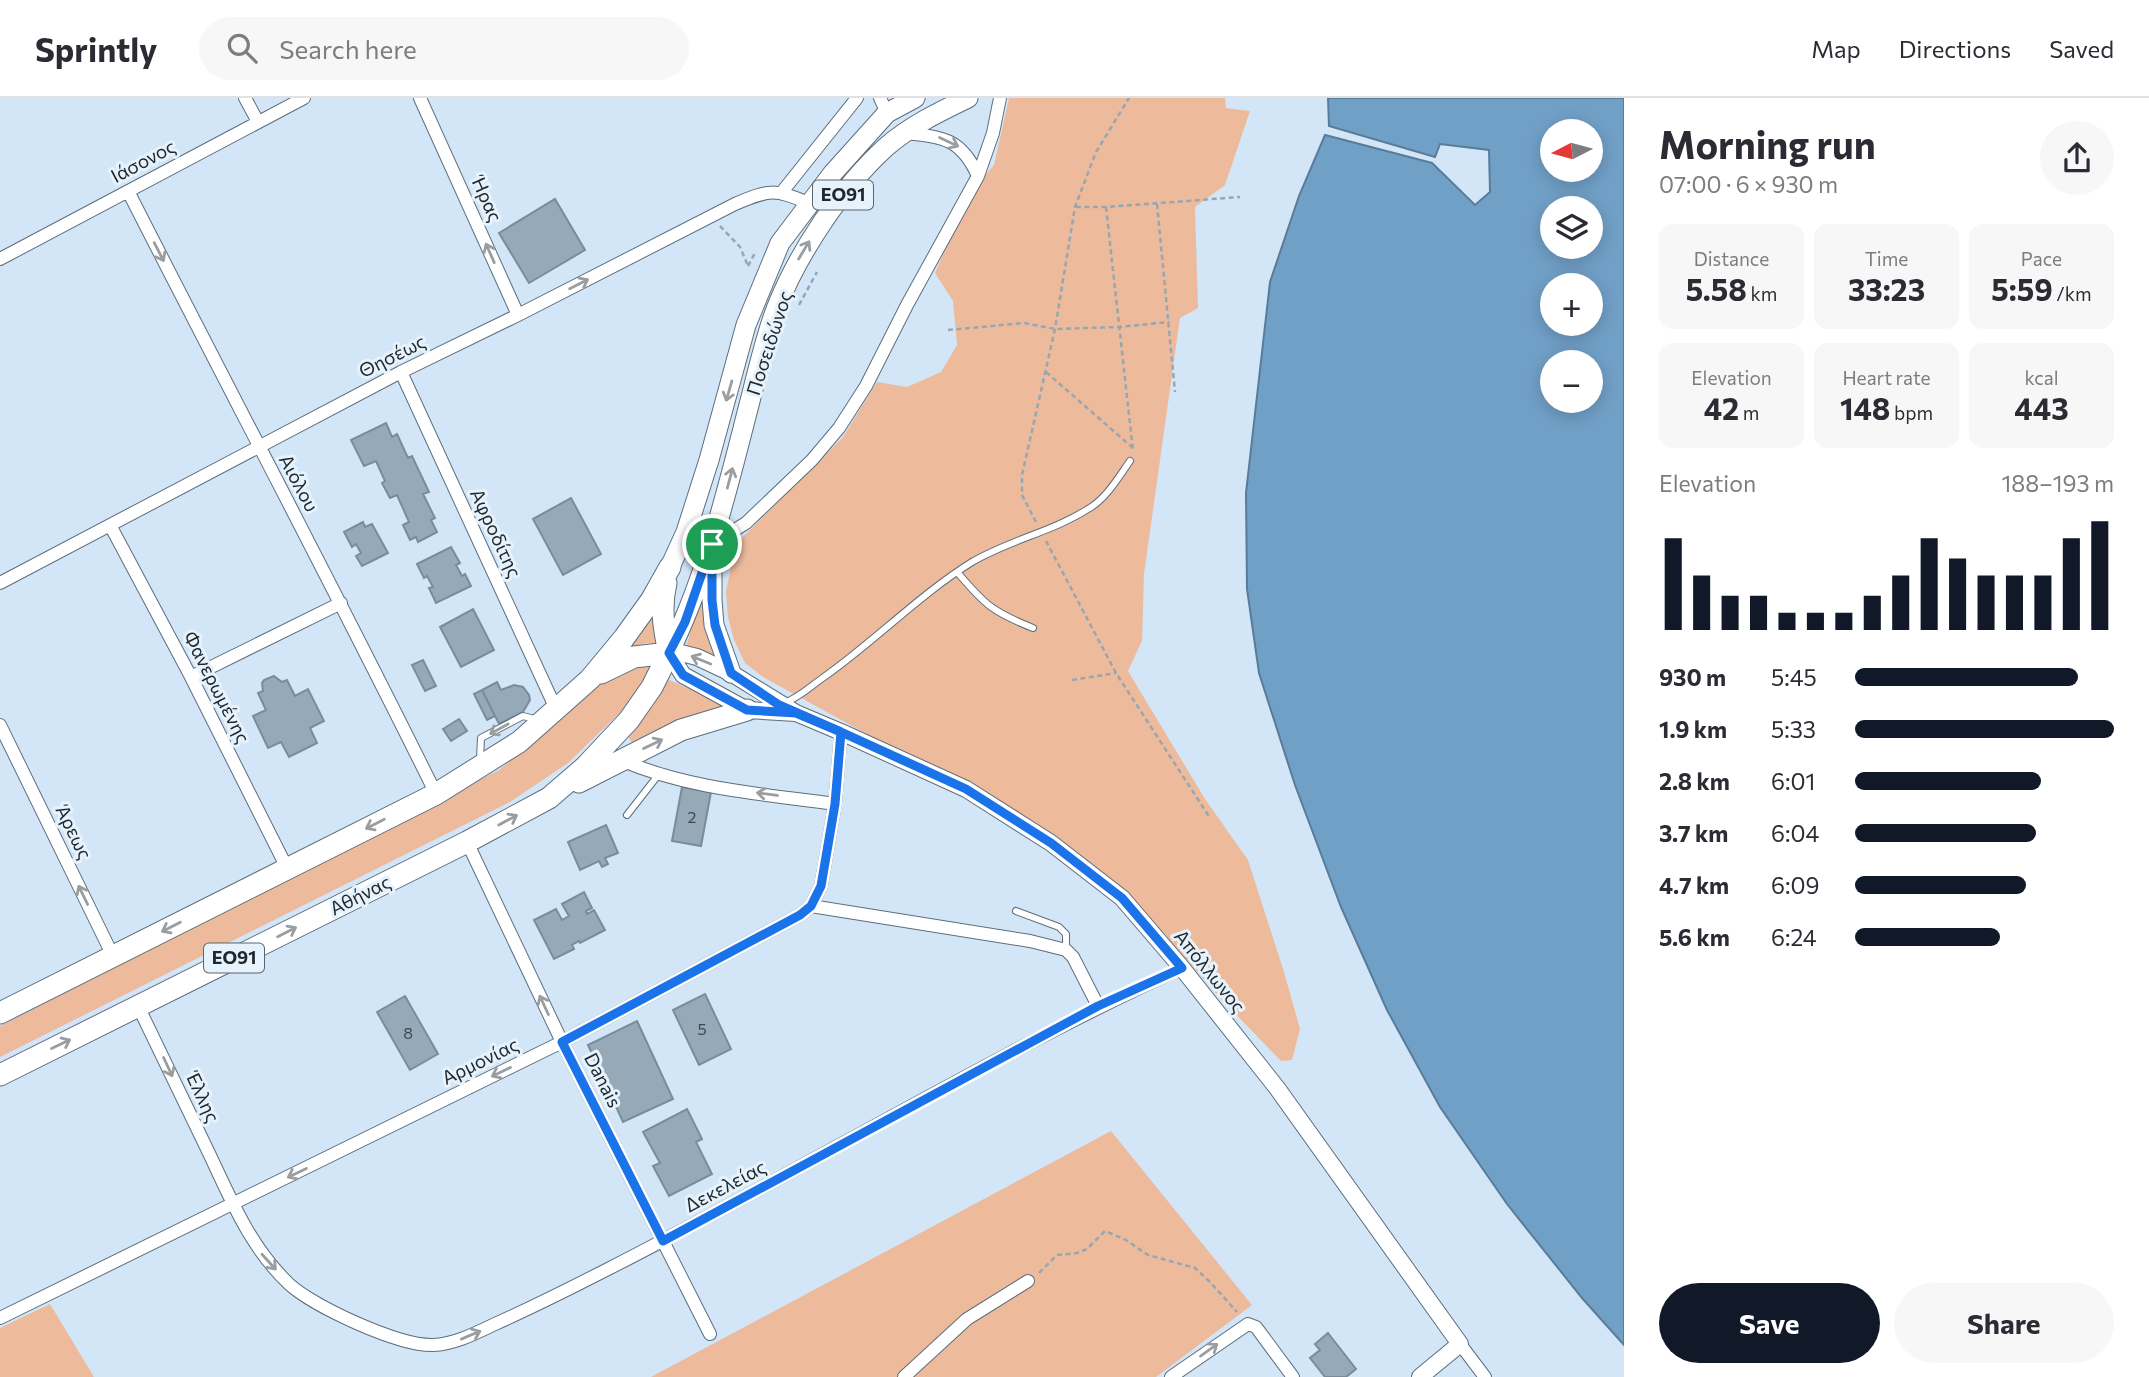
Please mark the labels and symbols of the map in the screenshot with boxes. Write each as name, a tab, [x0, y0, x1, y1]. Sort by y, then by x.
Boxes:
north arrow	[1540, 119, 1603, 182]
street label: Ιάσονος	[107, 134, 179, 187]
one-way arrow	[938, 136, 959, 150]
street label: Ήρας	[467, 171, 508, 225]
road number: ΕΟ91	[813, 180, 873, 210]
one-way arrow	[152, 241, 166, 262]
one-way arrow	[797, 241, 812, 260]
one-way arrow	[483, 243, 496, 264]
one-way arrow	[568, 277, 589, 290]
street label: Ποσειδώνος	[741, 288, 796, 398]
street label: Θησέως	[355, 329, 429, 382]
one-way arrow	[721, 380, 734, 402]
street label: Αιόλου	[275, 450, 324, 515]
one-way arrow	[724, 467, 737, 490]
street label: Αφροδίτης	[466, 485, 527, 581]
pin	[682, 514, 742, 574]
street label: Φανερωμένης	[179, 627, 256, 747]
one-way arrow	[691, 652, 712, 665]
one-way arrow	[489, 722, 510, 736]
one-way arrow	[642, 737, 663, 750]
one-way arrow	[756, 788, 779, 801]
street label: Άρεως	[51, 800, 97, 863]
house number: 2	[688, 807, 697, 826]
one-way arrow	[497, 813, 518, 827]
one-way arrow	[365, 818, 386, 832]
street label: Αθήνας	[325, 869, 394, 920]
one-way arrow	[76, 885, 89, 906]
one-way arrow	[161, 920, 182, 934]
one-way arrow	[276, 924, 297, 938]
street label: Απόλλωνος	[1170, 925, 1251, 1017]
road number: ΕΟ91	[204, 944, 264, 972]
one-way arrow	[537, 995, 550, 1016]
house number: 5	[697, 1019, 707, 1038]
house number: 8	[403, 1023, 413, 1042]
street label: Αρμονίας	[438, 1032, 522, 1089]
one-way arrow	[50, 1037, 71, 1051]
street label: Danais	[580, 1049, 627, 1111]
one-way arrow	[162, 1056, 175, 1077]
street label: Έλλης	[181, 1066, 225, 1126]
one-way arrow	[491, 1066, 512, 1080]
street label: Δεκελείας	[680, 1155, 769, 1217]
one-way arrow	[287, 1167, 308, 1181]
one-way arrow	[261, 1253, 277, 1271]
one-way arrow	[460, 1328, 481, 1341]
one-way arrow	[1199, 1343, 1218, 1357]

